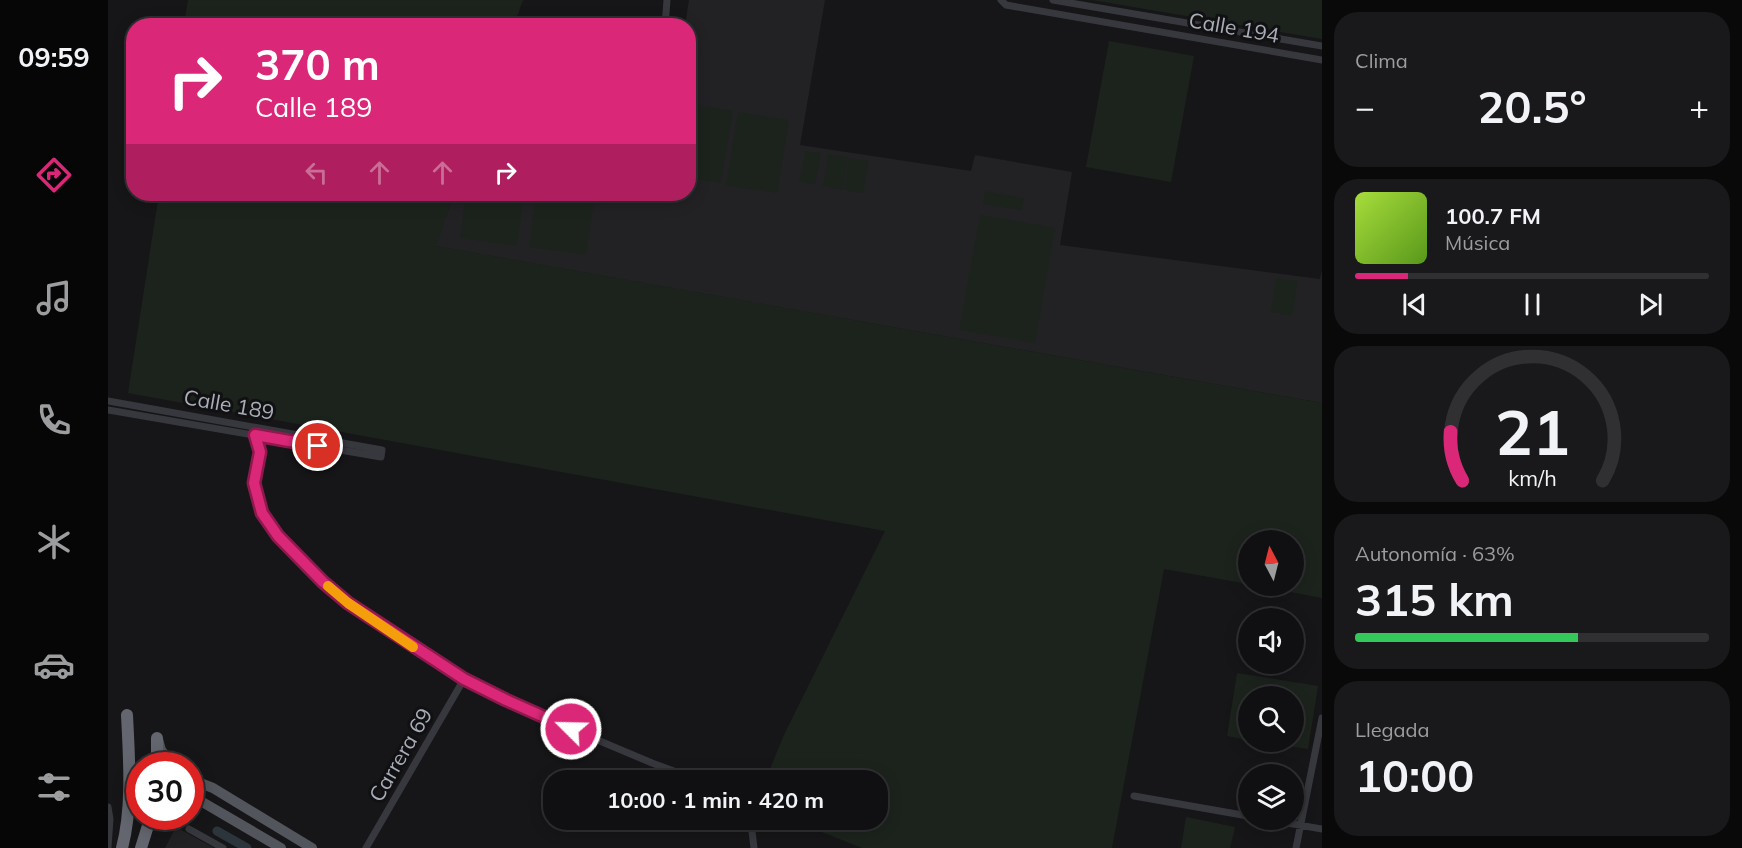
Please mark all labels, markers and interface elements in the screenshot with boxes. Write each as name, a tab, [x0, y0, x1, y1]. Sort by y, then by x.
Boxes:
street label: Calle 194	[1187, 6, 1282, 48]
text: 370 m	[255, 38, 380, 91]
text: 09:59	[18, 40, 90, 74]
icon: right	[156, 42, 234, 120]
text: Clima	[1355, 48, 1408, 73]
text: 20.5°	[1477, 78, 1587, 134]
text: −	[1355, 86, 1375, 127]
text: +	[1689, 86, 1709, 127]
text: Calle 189	[255, 90, 372, 124]
icon: directions	[33, 154, 75, 196]
icon: left	[300, 156, 333, 189]
icon: ahead	[363, 156, 396, 189]
icon: ahead	[426, 156, 459, 189]
icon: right	[489, 156, 522, 189]
text: 100.7 FM	[1445, 202, 1541, 230]
text: Música	[1445, 230, 1510, 255]
icon: music	[33, 277, 75, 319]
icon: previous	[1398, 288, 1431, 321]
icon: pause	[1516, 288, 1549, 321]
icon: next	[1634, 288, 1667, 321]
street label: Calle 189	[182, 383, 276, 425]
text: 21	[1495, 392, 1569, 471]
icon: phone	[33, 399, 75, 441]
pin	[292, 420, 343, 471]
icon: arrive	[301, 429, 334, 462]
text: km/h	[1508, 464, 1556, 491]
icon: climate	[33, 521, 75, 563]
north arrow	[1238, 530, 1304, 596]
map controls	[1238, 530, 1304, 830]
text: Autonomía · 63%	[1355, 541, 1515, 566]
text: 315 km	[1355, 571, 1514, 627]
button: sound	[1238, 608, 1304, 674]
icon: car	[33, 644, 75, 686]
button: search	[1238, 686, 1304, 752]
position arrow	[539, 697, 603, 761]
street label: Carrera 69	[363, 703, 437, 806]
text: Llegada	[1355, 717, 1430, 742]
text: 10:00	[1355, 747, 1474, 803]
speed limit sign: 30	[126, 752, 204, 830]
button: layers	[1238, 764, 1304, 830]
icon: filters	[33, 766, 75, 808]
text: 10:00 · 1 min · 420 m	[607, 786, 824, 814]

